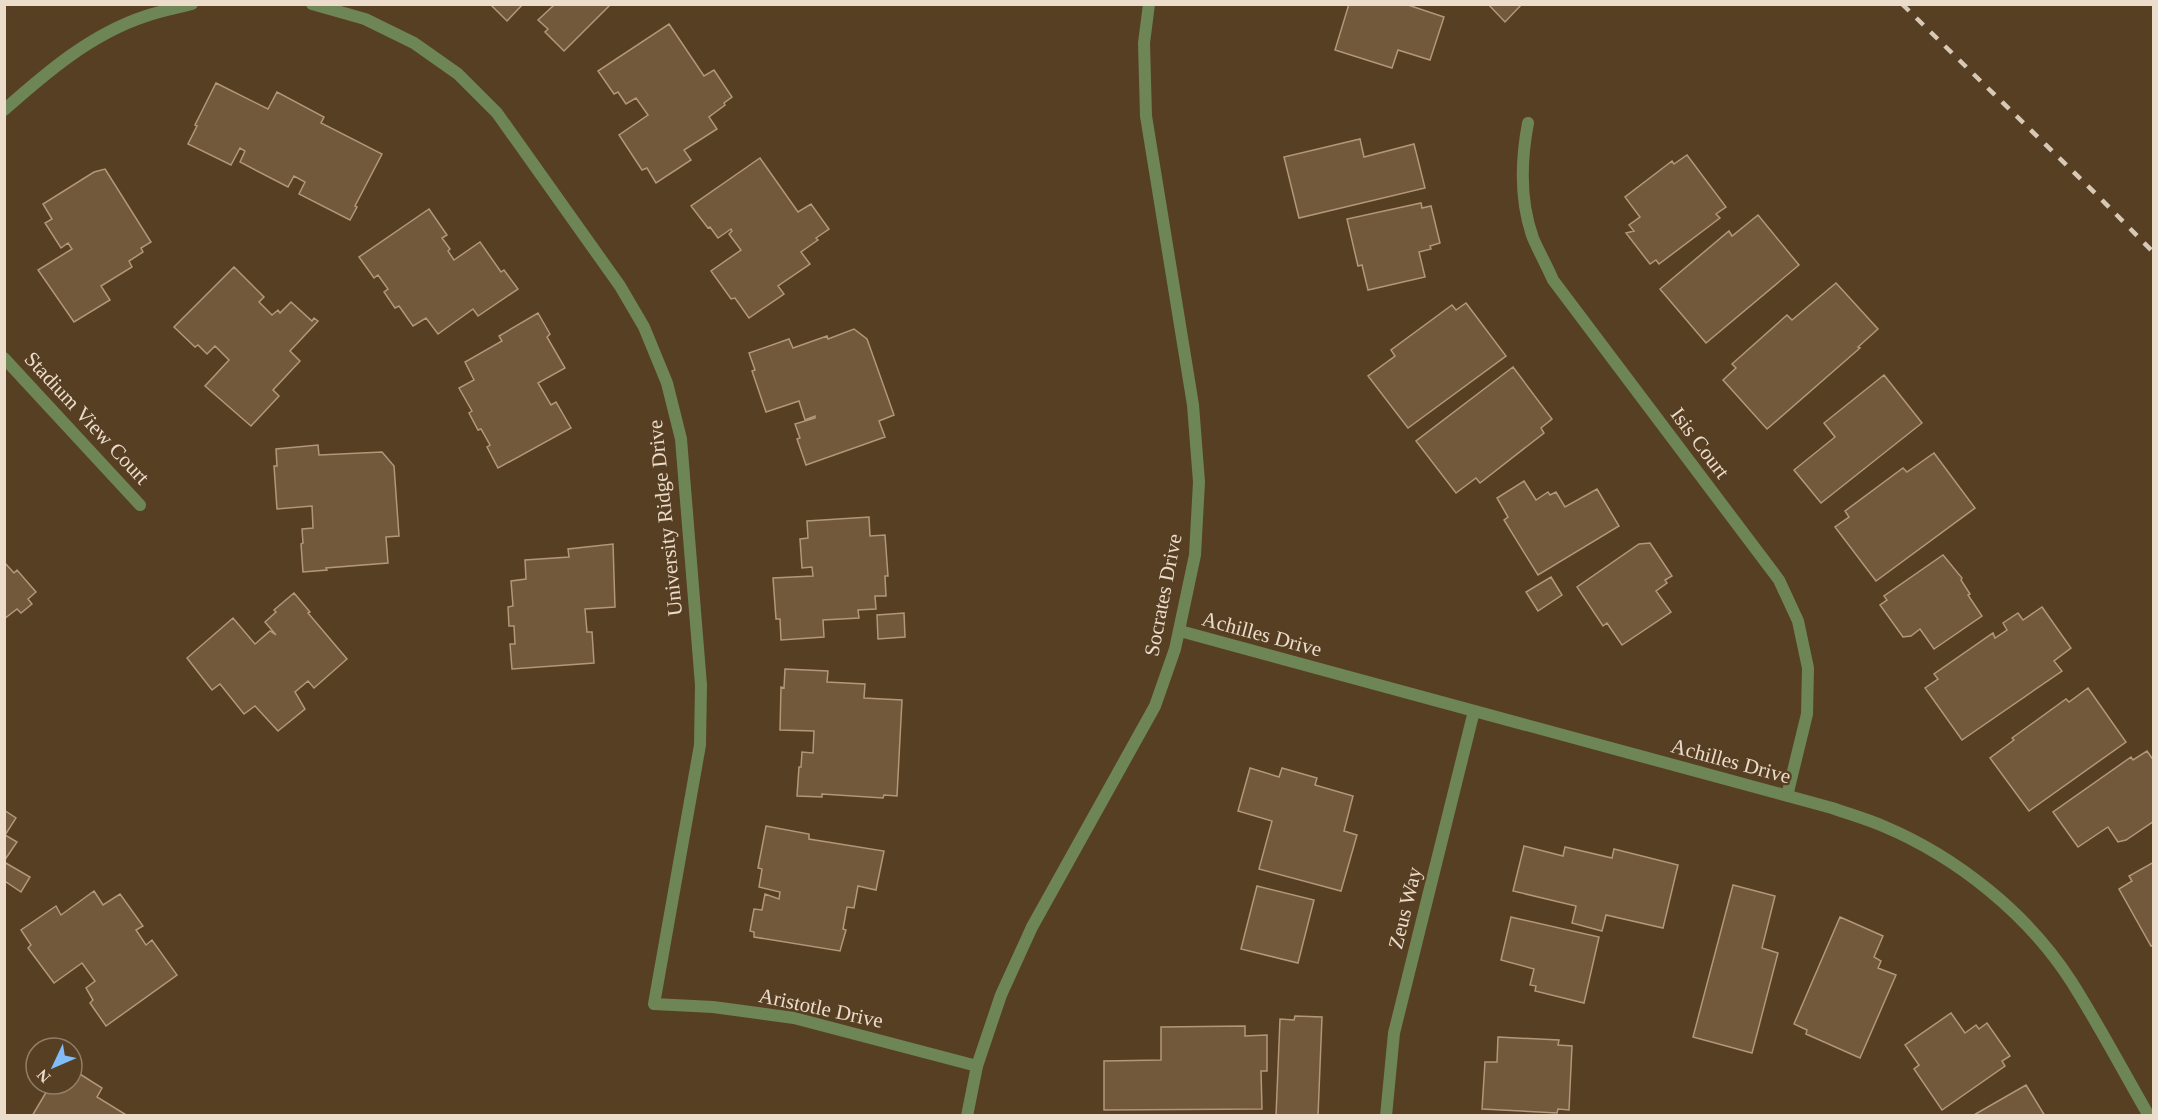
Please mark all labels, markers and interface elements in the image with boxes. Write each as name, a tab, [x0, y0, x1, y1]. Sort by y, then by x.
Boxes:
street label: Stadium View Court	[20, 347, 155, 489]
street label: Isis Court	[1666, 403, 1734, 483]
street label: University Ridge Drive	[643, 419, 687, 617]
street label: Socrates Drive	[1139, 532, 1187, 658]
street label: Achilles Drive	[1199, 606, 1325, 662]
street label: Achilles Drive	[1668, 733, 1794, 789]
street label: Zeus Way	[1383, 864, 1427, 951]
street label: Aristotle Drive	[757, 983, 885, 1033]
north arrow	[24, 1036, 84, 1096]
text: N	[33, 1066, 54, 1086]

